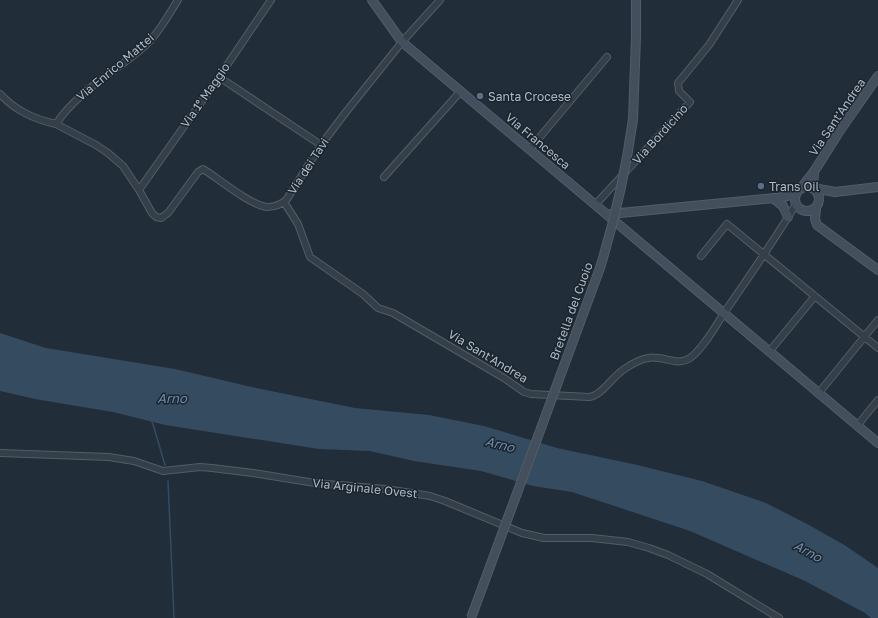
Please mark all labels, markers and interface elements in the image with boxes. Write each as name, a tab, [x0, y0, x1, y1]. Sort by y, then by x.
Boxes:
street label: Via Enrico Mattei	[73, 30, 157, 104]
street label: Via 1° Maggio	[177, 60, 233, 130]
street label: Via Sant'Andrea	[805, 75, 869, 159]
place label: Santa Crocese	[488, 89, 571, 104]
marker: Santa Crocese	[475, 91, 485, 101]
street label: Via Bordicino	[629, 101, 691, 167]
street label: Via Francesca	[503, 110, 573, 172]
street label: Via dei Tavi	[284, 135, 332, 197]
place label: Trans Oil	[769, 179, 820, 194]
marker: Trans Oil	[756, 181, 766, 191]
street label: Bretella del Cuoio	[546, 260, 596, 362]
street label: Via Sant'Andrea	[445, 326, 531, 386]
water label: Arno	[157, 390, 188, 406]
water label: Arno	[484, 433, 517, 456]
street label: Via Arginale Ovest	[312, 475, 418, 501]
water label: Arno	[791, 537, 826, 566]

